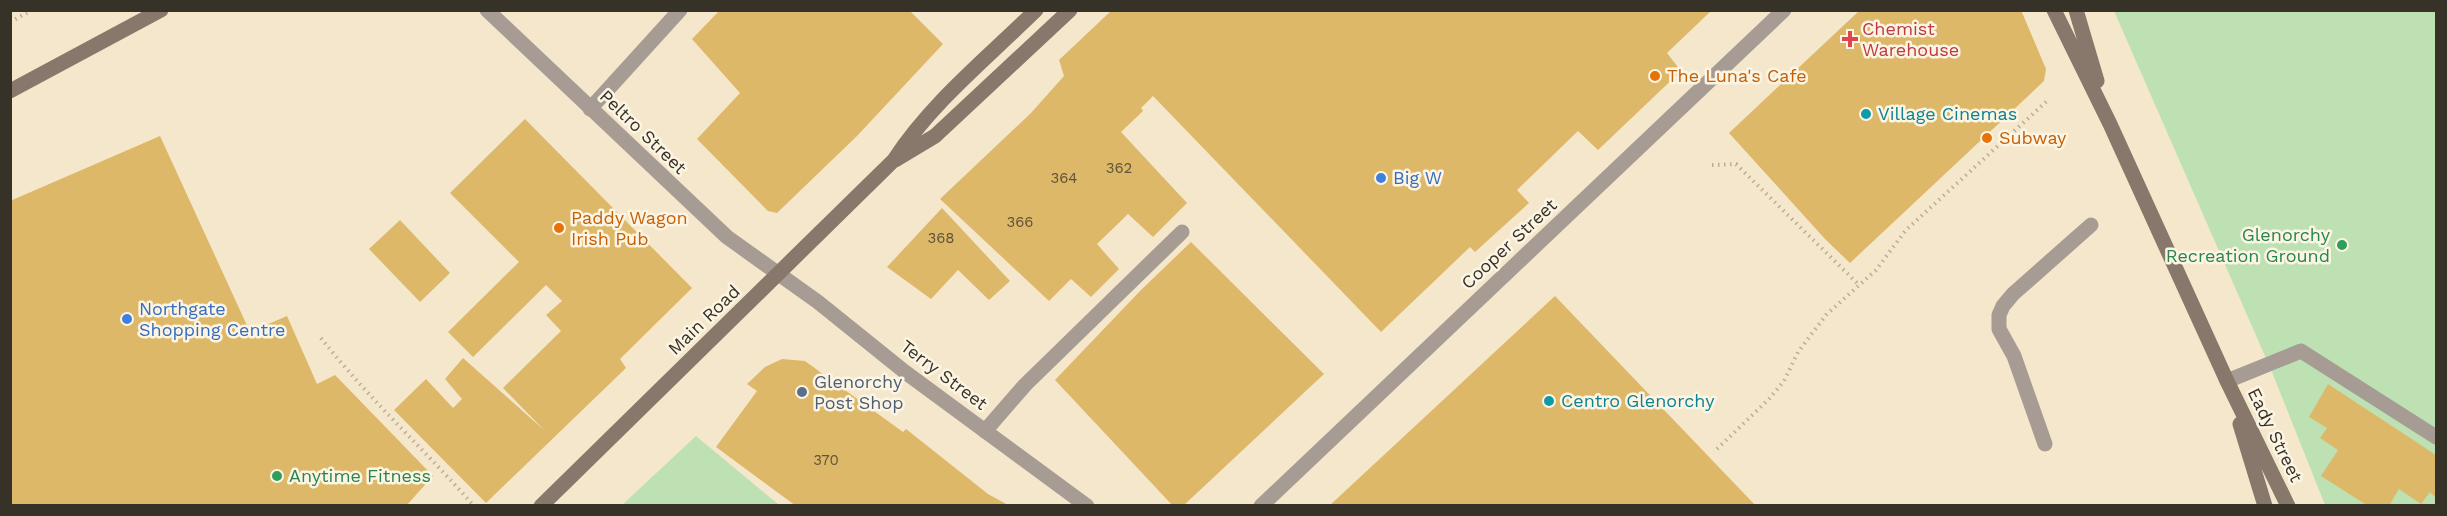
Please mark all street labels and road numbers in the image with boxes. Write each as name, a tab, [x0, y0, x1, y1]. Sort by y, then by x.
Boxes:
street label: Peltro Street	[596, 85, 691, 178]
street label: Cooper Street	[1457, 194, 1561, 293]
street label: Main Road	[663, 280, 744, 359]
street label: Terry Street	[897, 335, 992, 414]
street label: Eady Street	[2244, 384, 2307, 486]

